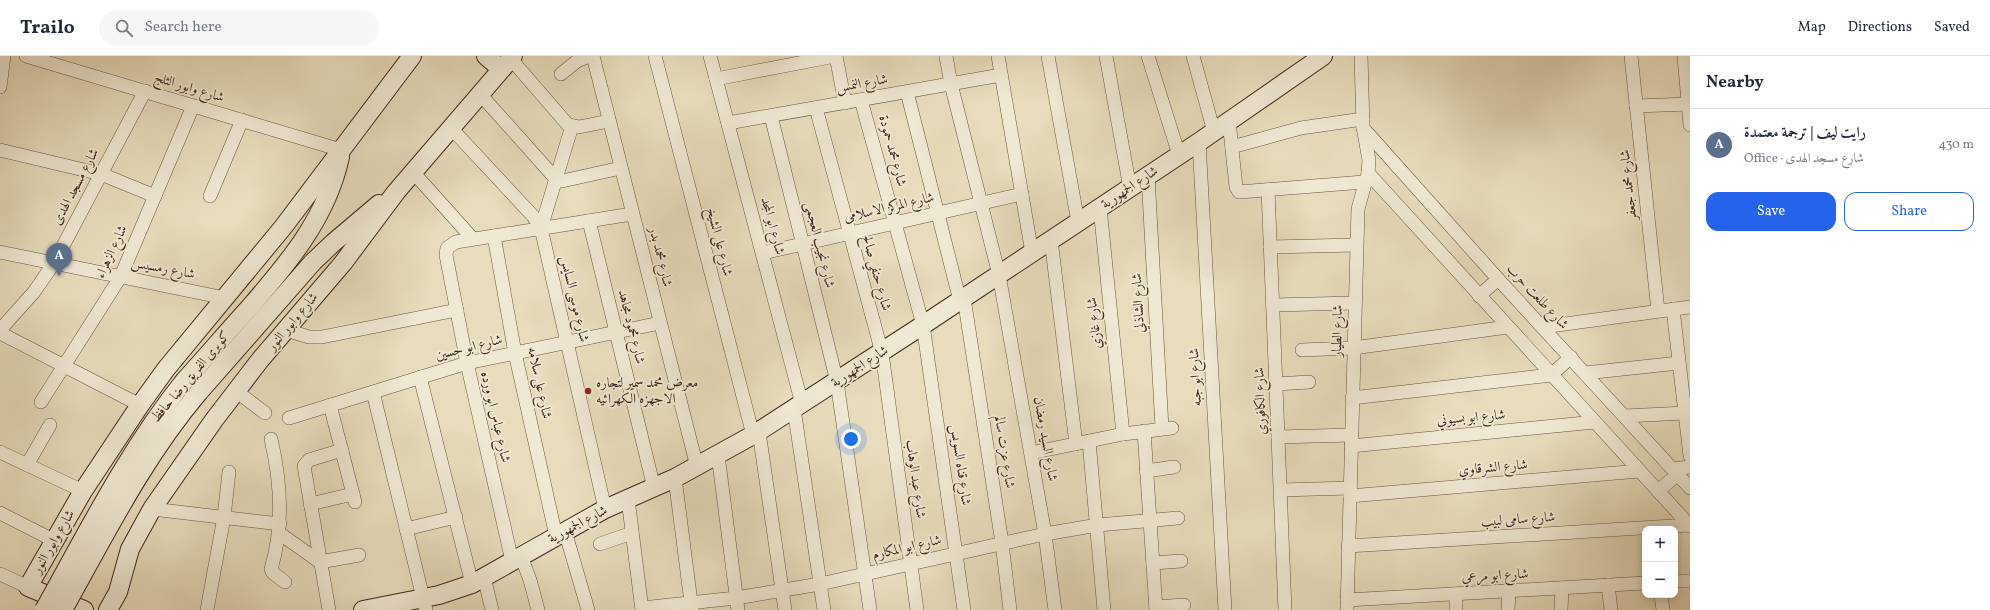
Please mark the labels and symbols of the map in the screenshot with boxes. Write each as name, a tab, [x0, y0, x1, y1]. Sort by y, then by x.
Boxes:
street label: شارع وابور الثلج	[151, 68, 226, 110]
street label: شارع النمس	[835, 70, 890, 99]
street label: شارع محمد حمودة	[872, 113, 911, 189]
street label: شارع مسجد الهدى	[48, 145, 105, 229]
street label: شارع محمد جعفر	[1616, 148, 1643, 223]
street label: شارع الجمهورية	[1098, 162, 1163, 215]
street label: شارع المركز الاسلامى	[842, 188, 936, 229]
street label: شارع ابو المجد	[754, 195, 789, 257]
street label: شارع نجيب العجمى	[798, 200, 839, 291]
street label: شارع على الشيخ	[699, 206, 737, 279]
street label: شارع الزهراء	[91, 222, 134, 282]
street label: شارع محمد بدر	[642, 223, 677, 289]
street label: شارع حنفي صالح	[854, 233, 895, 314]
pin: A	[46, 243, 72, 276]
street label: شارع رمسيس	[129, 254, 197, 285]
street label: شارع موسى السايس	[554, 254, 593, 344]
street label: شارع طلعت حرب	[1501, 260, 1572, 335]
street label: شارع الشاذلي	[1128, 272, 1151, 334]
street label: شارع محمود مجاهد	[612, 288, 649, 366]
street label: شارع وابور النور	[262, 289, 324, 357]
street label: شارع غازي	[1083, 296, 1108, 350]
street label: شارع الطيار	[1328, 305, 1349, 359]
street label: كوبرى الفريق رضا حافظ	[147, 327, 235, 427]
street label: شارع ابو حسين	[434, 331, 505, 366]
street label: شارع الجمهورية	[828, 341, 893, 393]
street label: شارع على سلامه	[521, 345, 556, 421]
street label: شارع ابو جبه	[1185, 347, 1208, 407]
street label: شارع الكافوري	[1250, 367, 1273, 435]
street label: شارع عباس ابو ورده	[474, 370, 515, 465]
place label: معرض محمد سمير لتجاره الاجهزه الكهرائيه	[596, 374, 698, 409]
marker: معرض محمد سمير لتجاره الاجهزه الكهرائيه	[583, 386, 593, 396]
street label: شارع السيد رمضان	[1027, 395, 1062, 483]
street label: شارع ابو بسيوني	[1436, 406, 1506, 431]
street label: شارع عزت سالم	[987, 414, 1019, 490]
street label: شارع قناه السويس	[944, 423, 975, 507]
your location	[841, 429, 861, 449]
street label: شارع عبد الوهاب	[899, 438, 930, 520]
street label: شارع الشرقاوي	[1458, 456, 1528, 481]
street label: شارع الجمهورية	[545, 501, 612, 549]
street label: شارع وابور النور	[27, 506, 81, 580]
street label: شارع سامى لبيب	[1480, 508, 1556, 533]
street label: شارع ابو المكارم	[871, 531, 944, 567]
street label: شارع ابو مرعي	[1461, 565, 1529, 588]

